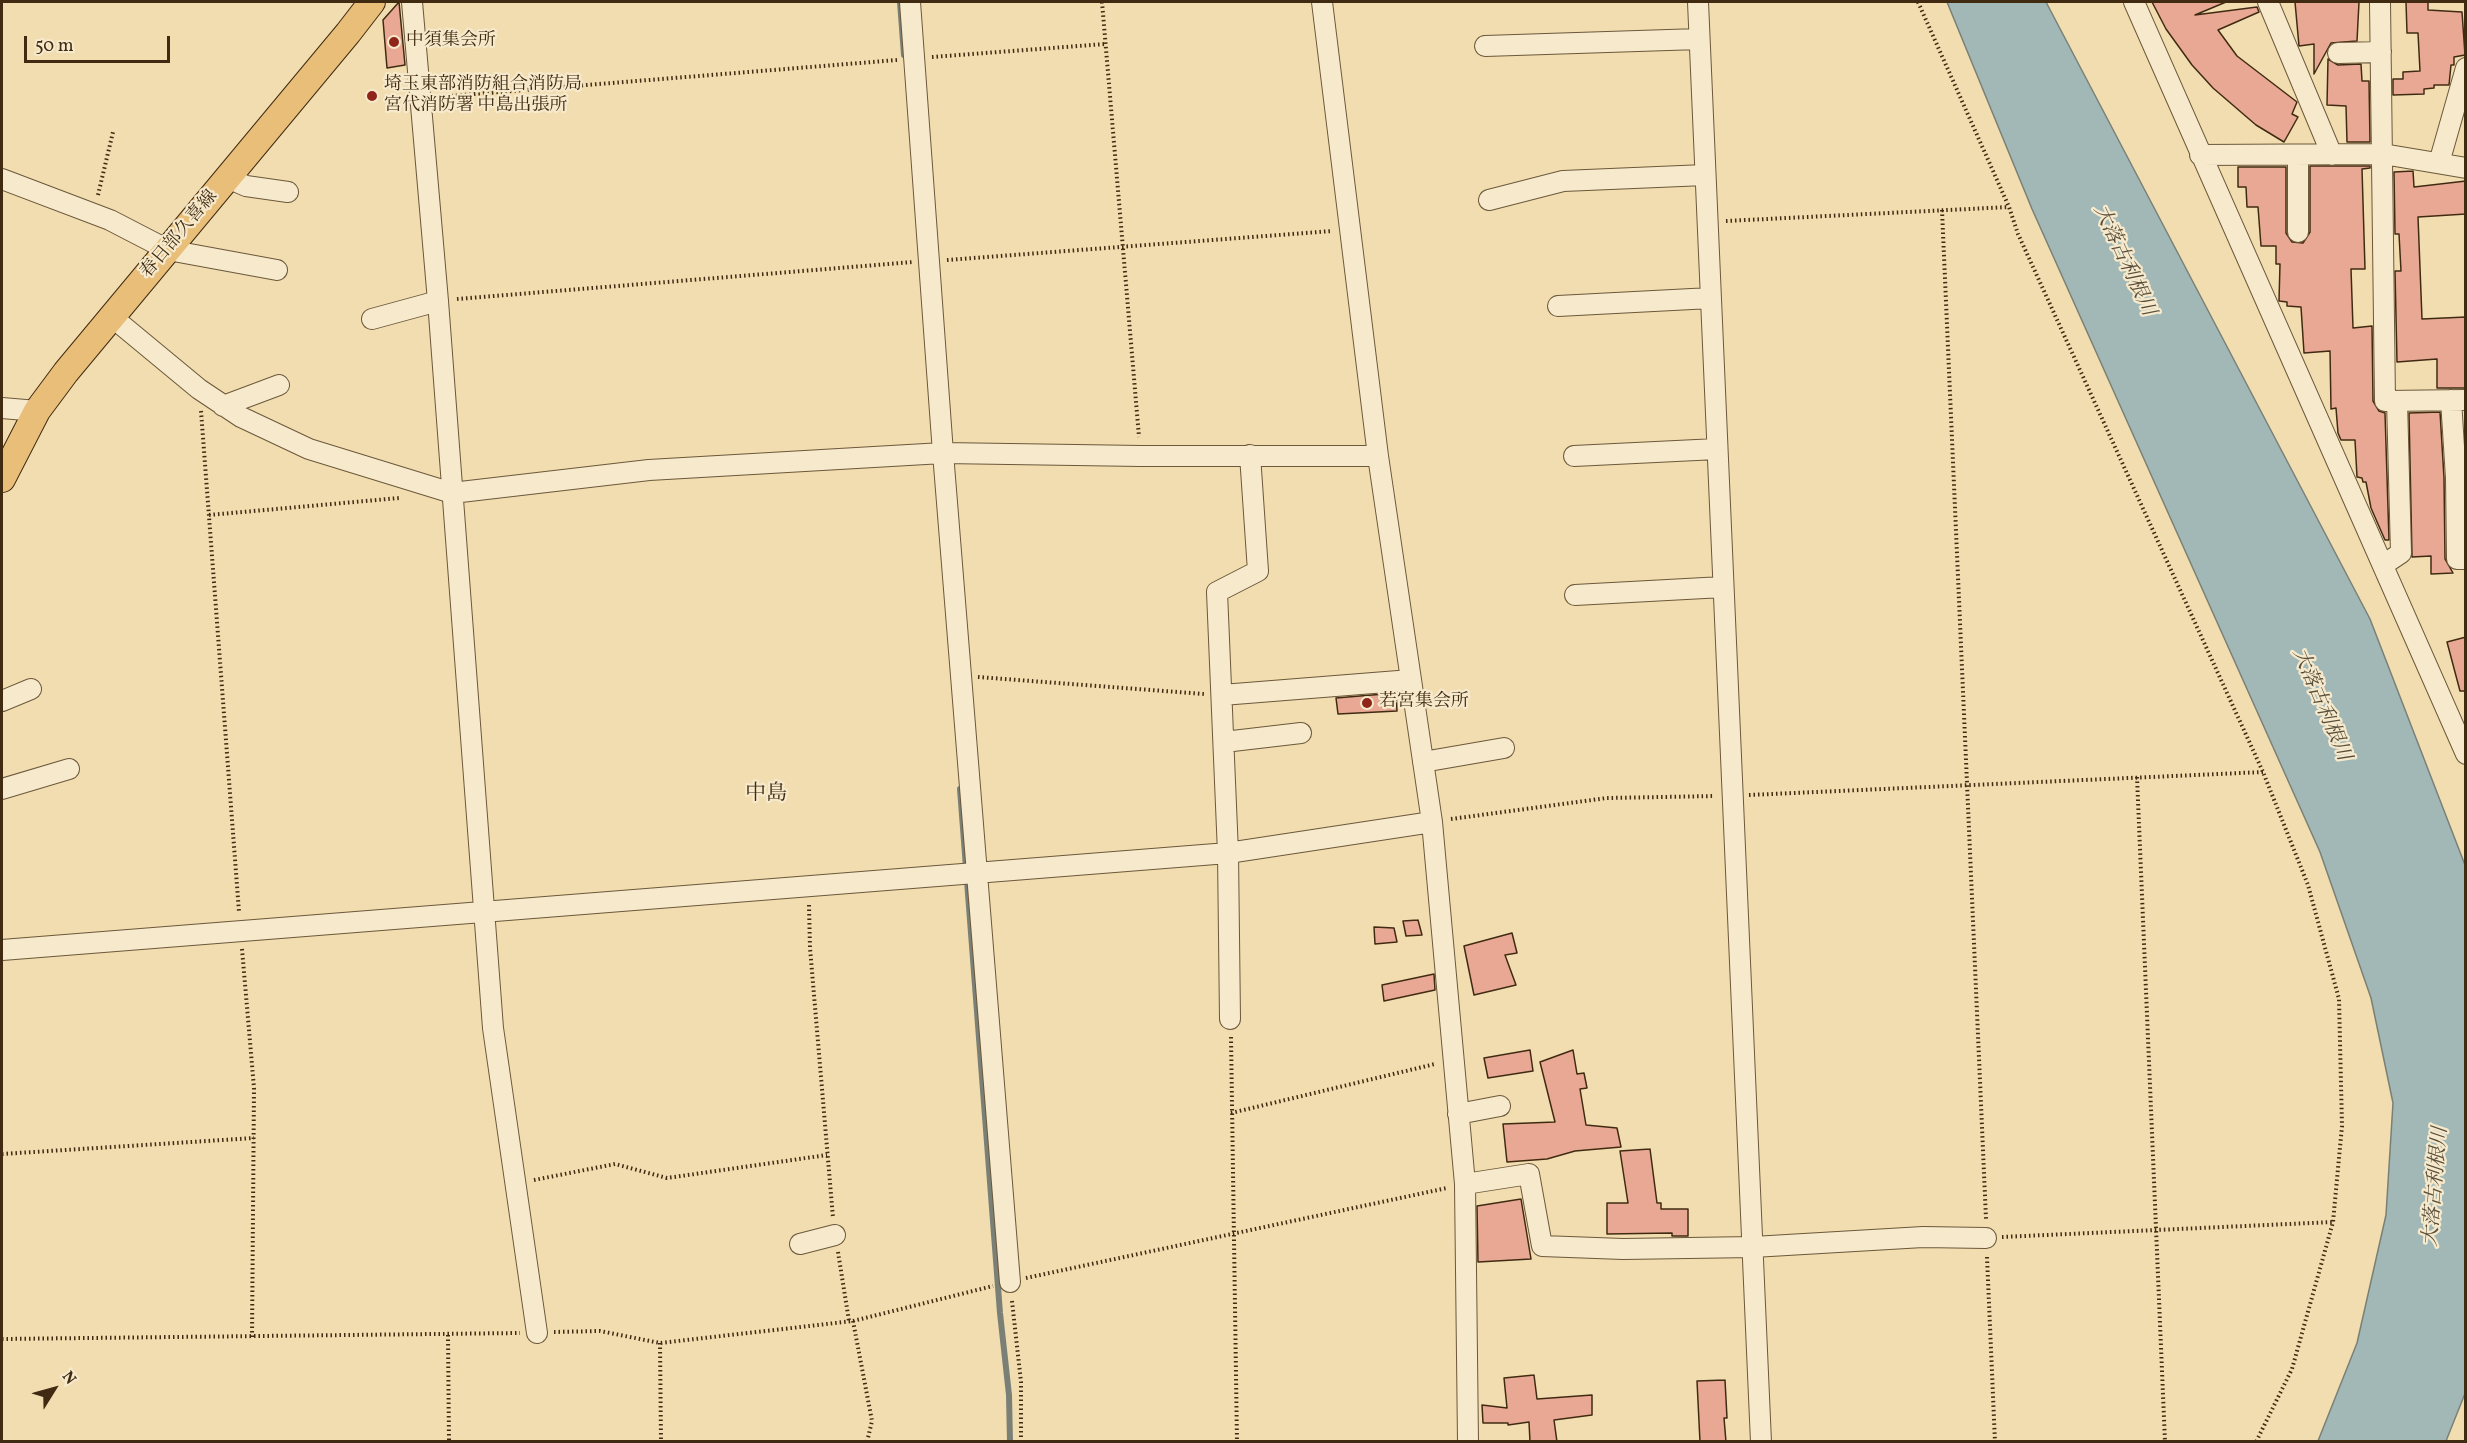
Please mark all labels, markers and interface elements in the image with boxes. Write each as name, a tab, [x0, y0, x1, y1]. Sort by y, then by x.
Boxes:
scale bar	[27, 24, 172, 62]
place label: 中須集会所	[406, 31, 496, 53]
text: 50 m	[35, 34, 74, 59]
marker: 中須集会所	[387, 35, 401, 49]
place label: 埼玉東部消防組合消防局 宮代消防署 中島出張所	[384, 75, 582, 118]
marker: 埼玉東部消防組合消防局 宮代消防署 中島出張所	[365, 89, 379, 103]
street label: 春日部久喜線	[137, 187, 223, 283]
water label: 大落古利根川	[2087, 202, 2159, 320]
water label: 大落古利根川	[2286, 645, 2354, 765]
place label: 若宮集会所	[1379, 692, 1469, 714]
marker: 若宮集会所	[1360, 696, 1374, 710]
district label: 中島	[745, 782, 787, 808]
water label: 大落古利根川	[2420, 1126, 2454, 1248]
north arrow	[24, 1359, 84, 1419]
text: N	[56, 1367, 81, 1389]

